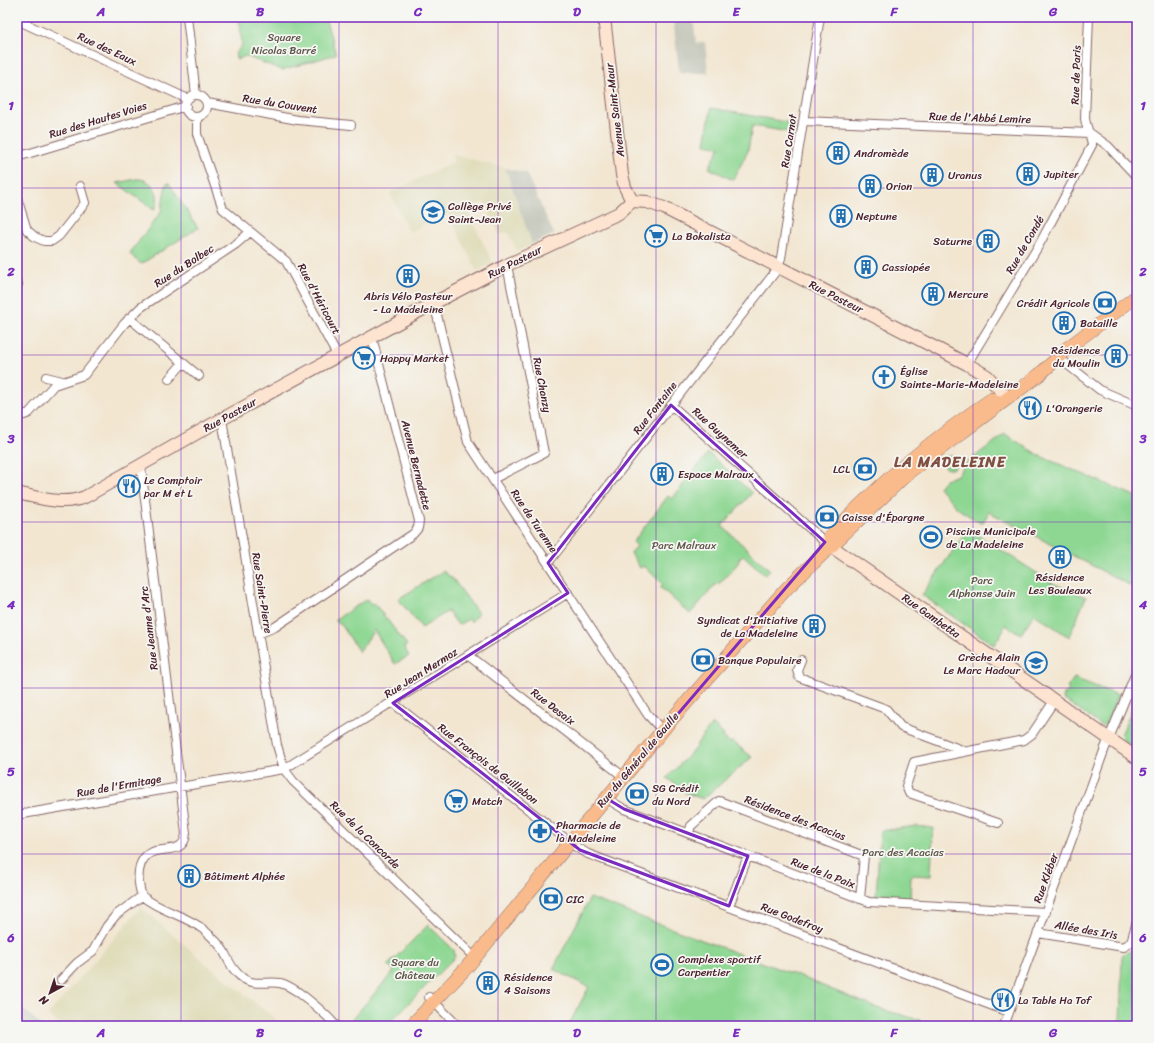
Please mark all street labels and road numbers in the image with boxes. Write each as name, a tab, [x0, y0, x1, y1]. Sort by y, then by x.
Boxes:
street label: Rue des Eaux	[74, 27, 140, 71]
street label: Rue de Paris	[1065, 45, 1087, 105]
street label: Avenue Saint-Maur	[600, 61, 630, 159]
street label: Rue du Couvent	[241, 89, 319, 119]
street label: Rue des Hautes Voies	[47, 96, 150, 144]
street label: Rue de l'Abbé Lemire	[929, 107, 1032, 129]
street label: Rue Carnot	[775, 112, 803, 169]
street label: Rue de Condé	[1001, 212, 1050, 278]
street label: Rue du Bolbec	[150, 239, 218, 293]
street label: Rue Pasteur	[484, 240, 546, 284]
street label: Rue d'Héricourt	[292, 260, 346, 338]
street label: Rue Pasteur	[805, 275, 867, 319]
street label: Rue Chanzy	[527, 356, 557, 415]
street label: Rue Fontaine	[628, 377, 682, 439]
street label: Rue Pasteur	[200, 392, 261, 438]
street label: Rue Guynemer	[688, 403, 753, 464]
street label: Avenue Bernadette	[395, 417, 436, 512]
street label: Rue de Turenne	[506, 485, 563, 557]
street label: Rue Saint-Pierre	[246, 551, 278, 635]
street label: Rue Jeanne d'Arc	[134, 584, 164, 671]
street label: Rue Gambetta	[898, 589, 965, 644]
street label: Rue Jean Mermoz	[380, 642, 462, 703]
street label: Rue Desaix	[527, 683, 580, 731]
street label: Rue du Général de Gaulle	[592, 708, 684, 812]
street label: Rue François de Guillebon	[434, 719, 543, 810]
street label: Rue de l'Ermitage	[75, 769, 163, 803]
street label: Résidence des Acacias	[742, 790, 849, 846]
street label: Rue de la Concorde	[325, 796, 405, 874]
street label: Rue Kléber	[1028, 850, 1064, 906]
street label: Rue de la Paix	[788, 852, 858, 894]
street label: Rue Godefroy	[758, 897, 826, 939]
street label: Allée des Iris	[1052, 915, 1119, 945]

